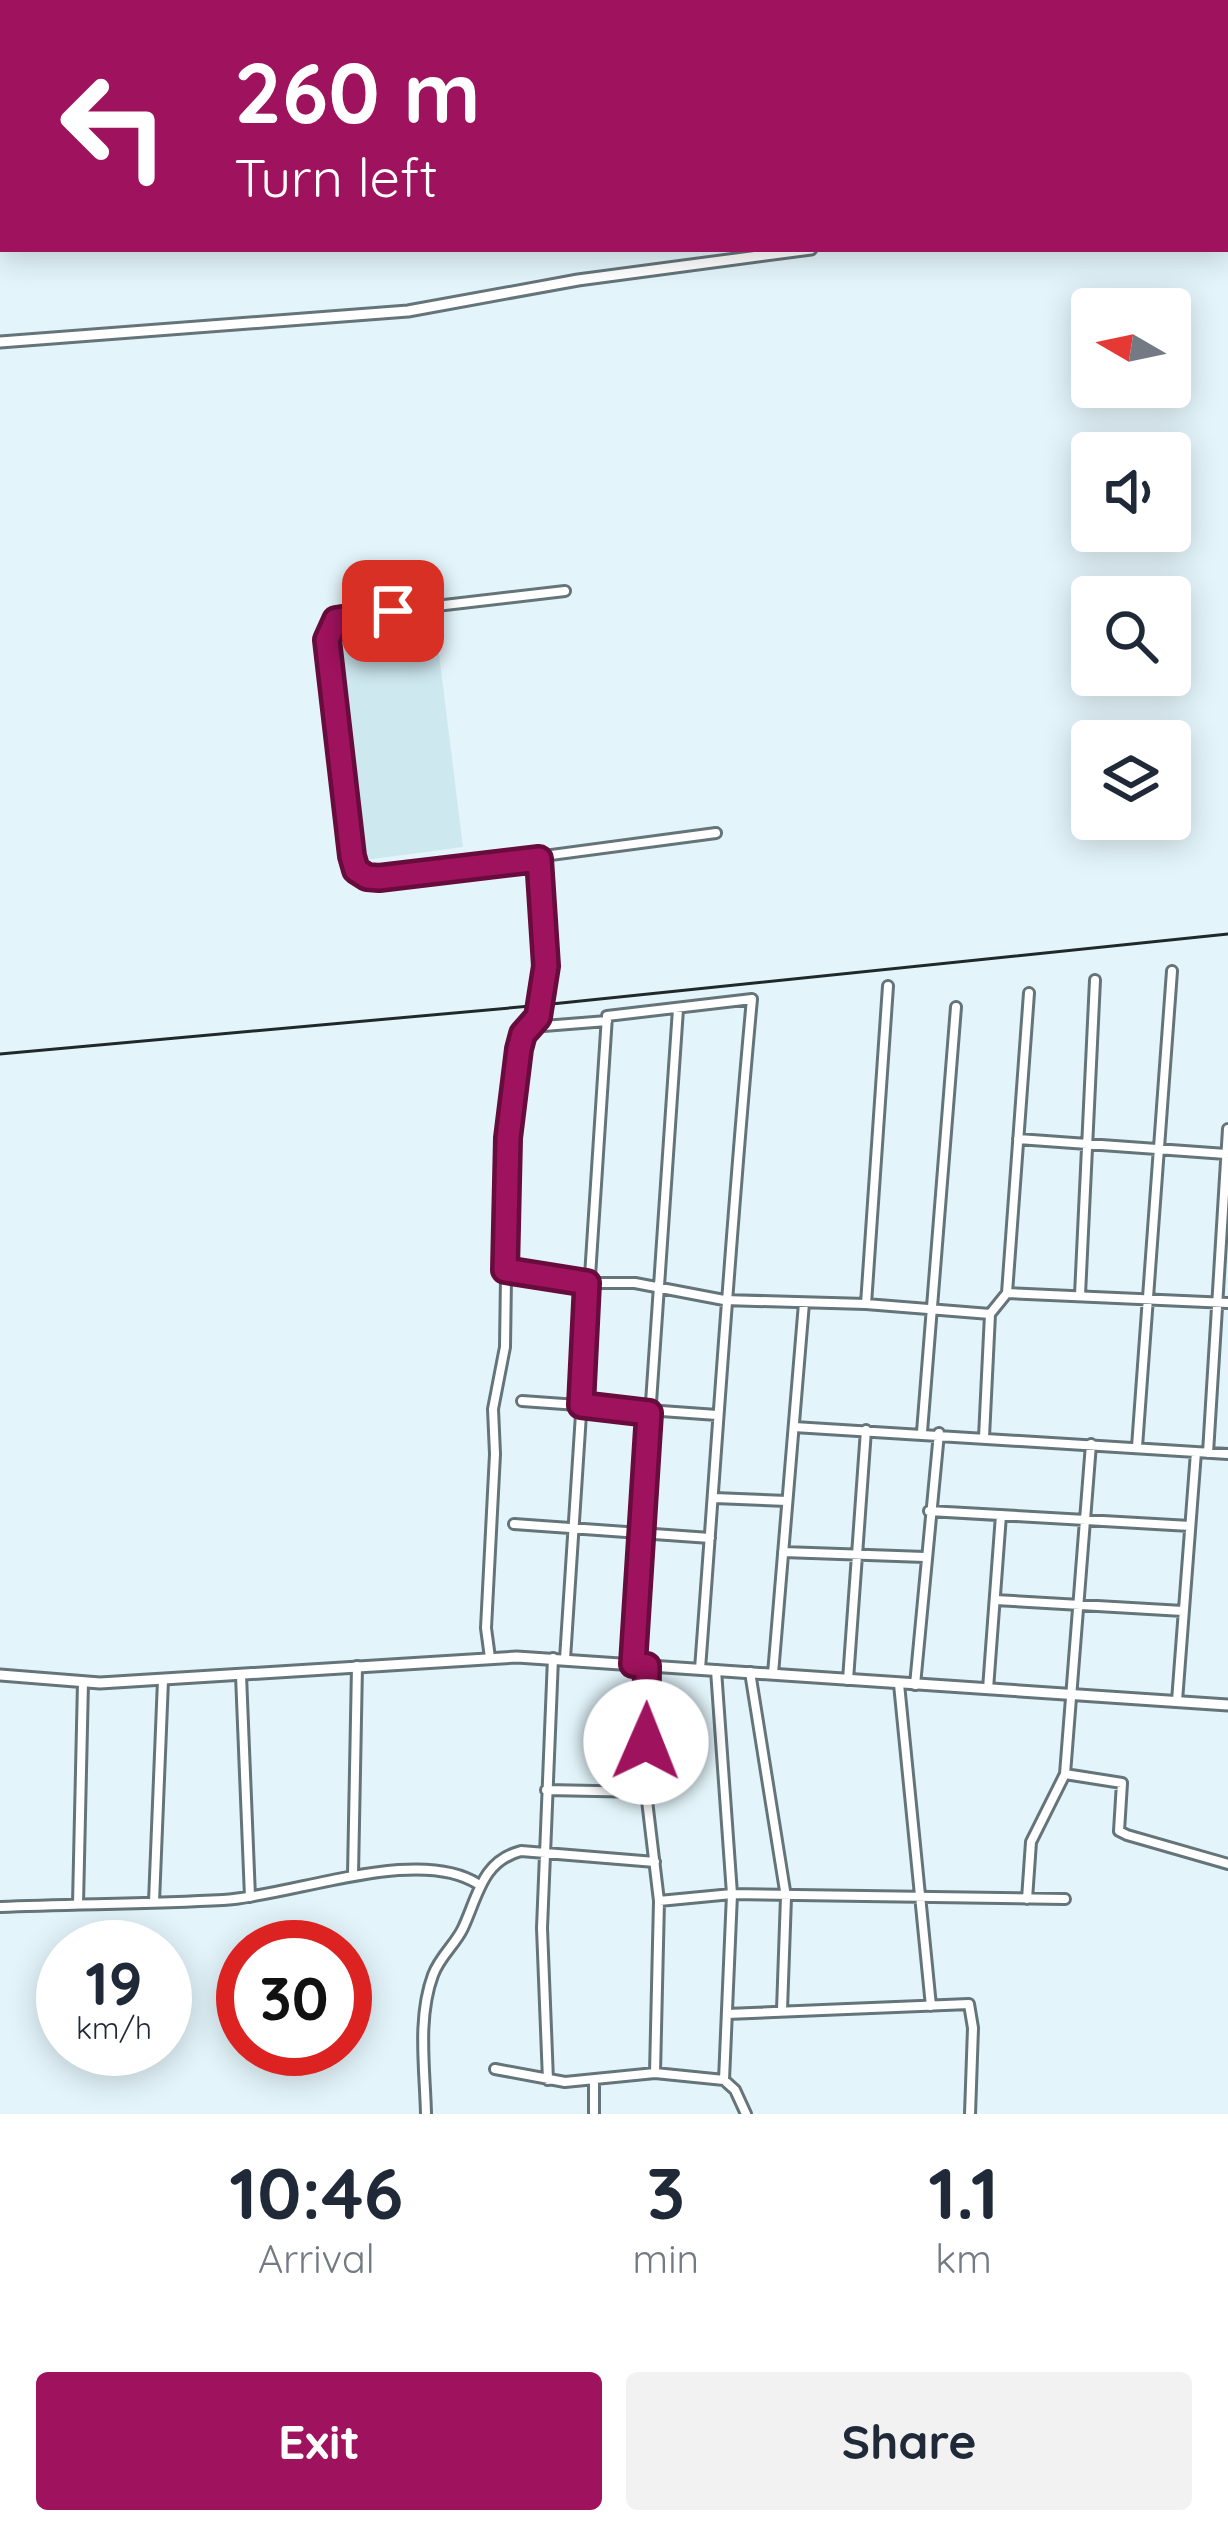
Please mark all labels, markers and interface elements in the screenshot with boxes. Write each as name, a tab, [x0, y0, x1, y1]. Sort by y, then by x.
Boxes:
text: 260 m	[234, 39, 481, 144]
icon: left	[36, 48, 192, 204]
text: Turn left	[234, 143, 438, 211]
north arrow	[1071, 288, 1191, 408]
map controls	[1071, 288, 1191, 840]
button: sound	[1071, 432, 1191, 552]
pin	[342, 560, 444, 662]
button: search	[1071, 576, 1191, 696]
icon: arrive	[360, 578, 426, 644]
button: layers	[1071, 720, 1191, 840]
position arrow	[583, 1679, 709, 1805]
speed limit sign: 30	[216, 1920, 372, 2076]
text: 19	[85, 1945, 143, 2020]
text: km/h	[76, 2009, 152, 2047]
text: 10:46	[229, 2147, 403, 2237]
text: 3	[646, 2147, 685, 2237]
text: 1.1	[928, 2147, 999, 2237]
text: Arrival	[258, 2234, 375, 2283]
text: min	[633, 2234, 699, 2283]
text: km	[935, 2234, 992, 2283]
button: Exit	[36, 2372, 602, 2510]
button: Share	[626, 2372, 1192, 2510]

